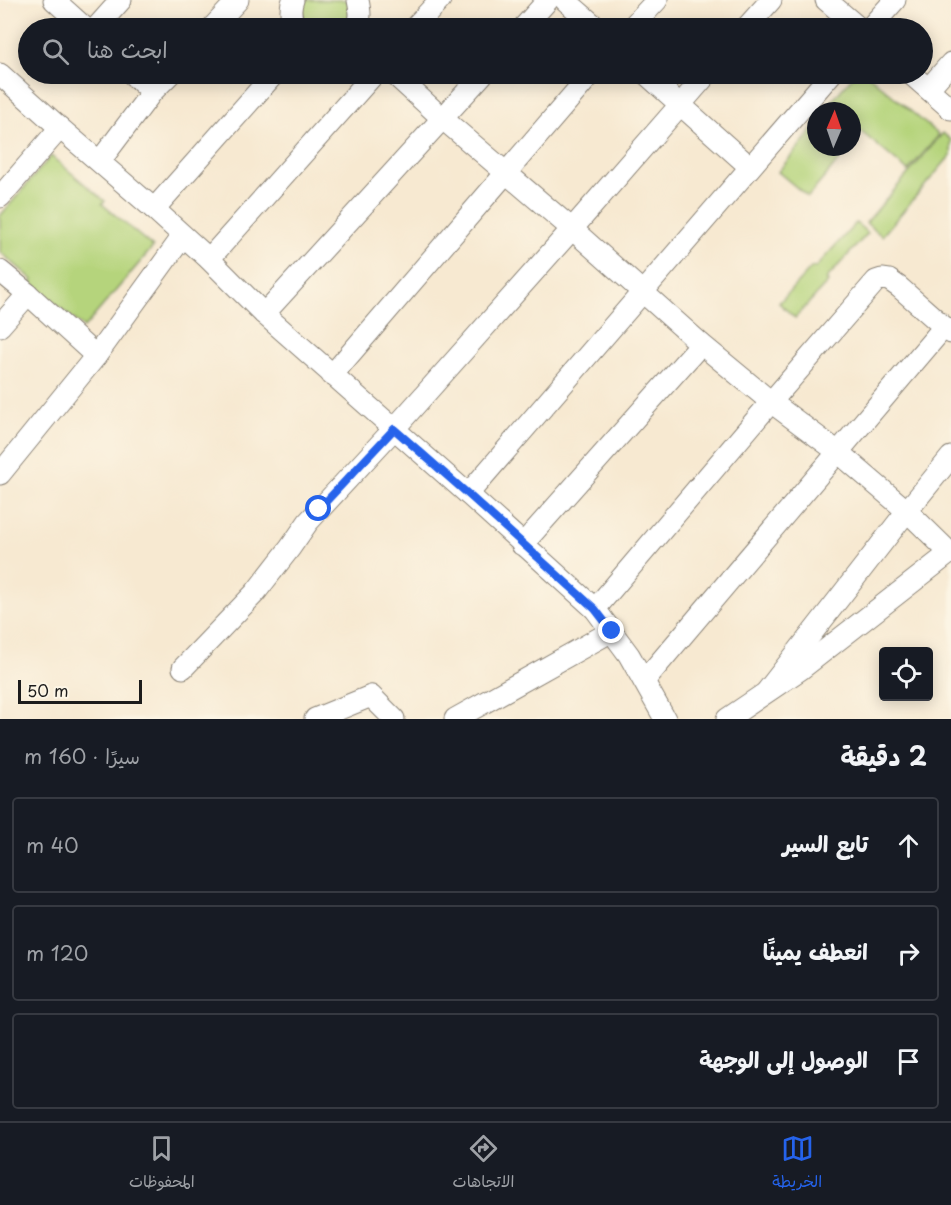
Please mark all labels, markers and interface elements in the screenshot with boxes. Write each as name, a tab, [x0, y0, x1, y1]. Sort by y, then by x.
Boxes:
search box	[18, 18, 933, 84]
text: ابحث هنا	[87, 32, 168, 65]
icon: search	[39, 35, 72, 68]
north arrow	[807, 102, 861, 156]
route start	[305, 495, 331, 521]
route end	[598, 617, 624, 643]
map controls	[879, 647, 933, 701]
button: locate	[879, 647, 933, 701]
scale bar	[18, 677, 142, 704]
text: 50 m	[27, 678, 68, 702]
text: 2 دقيقة	[840, 736, 927, 775]
text: سيرًا · 160 m	[24, 741, 140, 771]
text: تابع السير	[783, 826, 868, 859]
icon: ahead	[892, 829, 925, 862]
text: 40 m	[26, 830, 79, 860]
text: انعطف يمينًا	[763, 934, 868, 967]
icon: right	[892, 937, 925, 970]
text: 120 m	[26, 938, 88, 968]
text: الوصول إلى الوجهة	[699, 1042, 868, 1075]
icon: arrive	[892, 1045, 925, 1078]
tab: المحفوظات	[129, 1132, 195, 1196]
tab: الاتجاهات	[453, 1132, 514, 1196]
tab: الخريطة	[772, 1132, 822, 1196]

